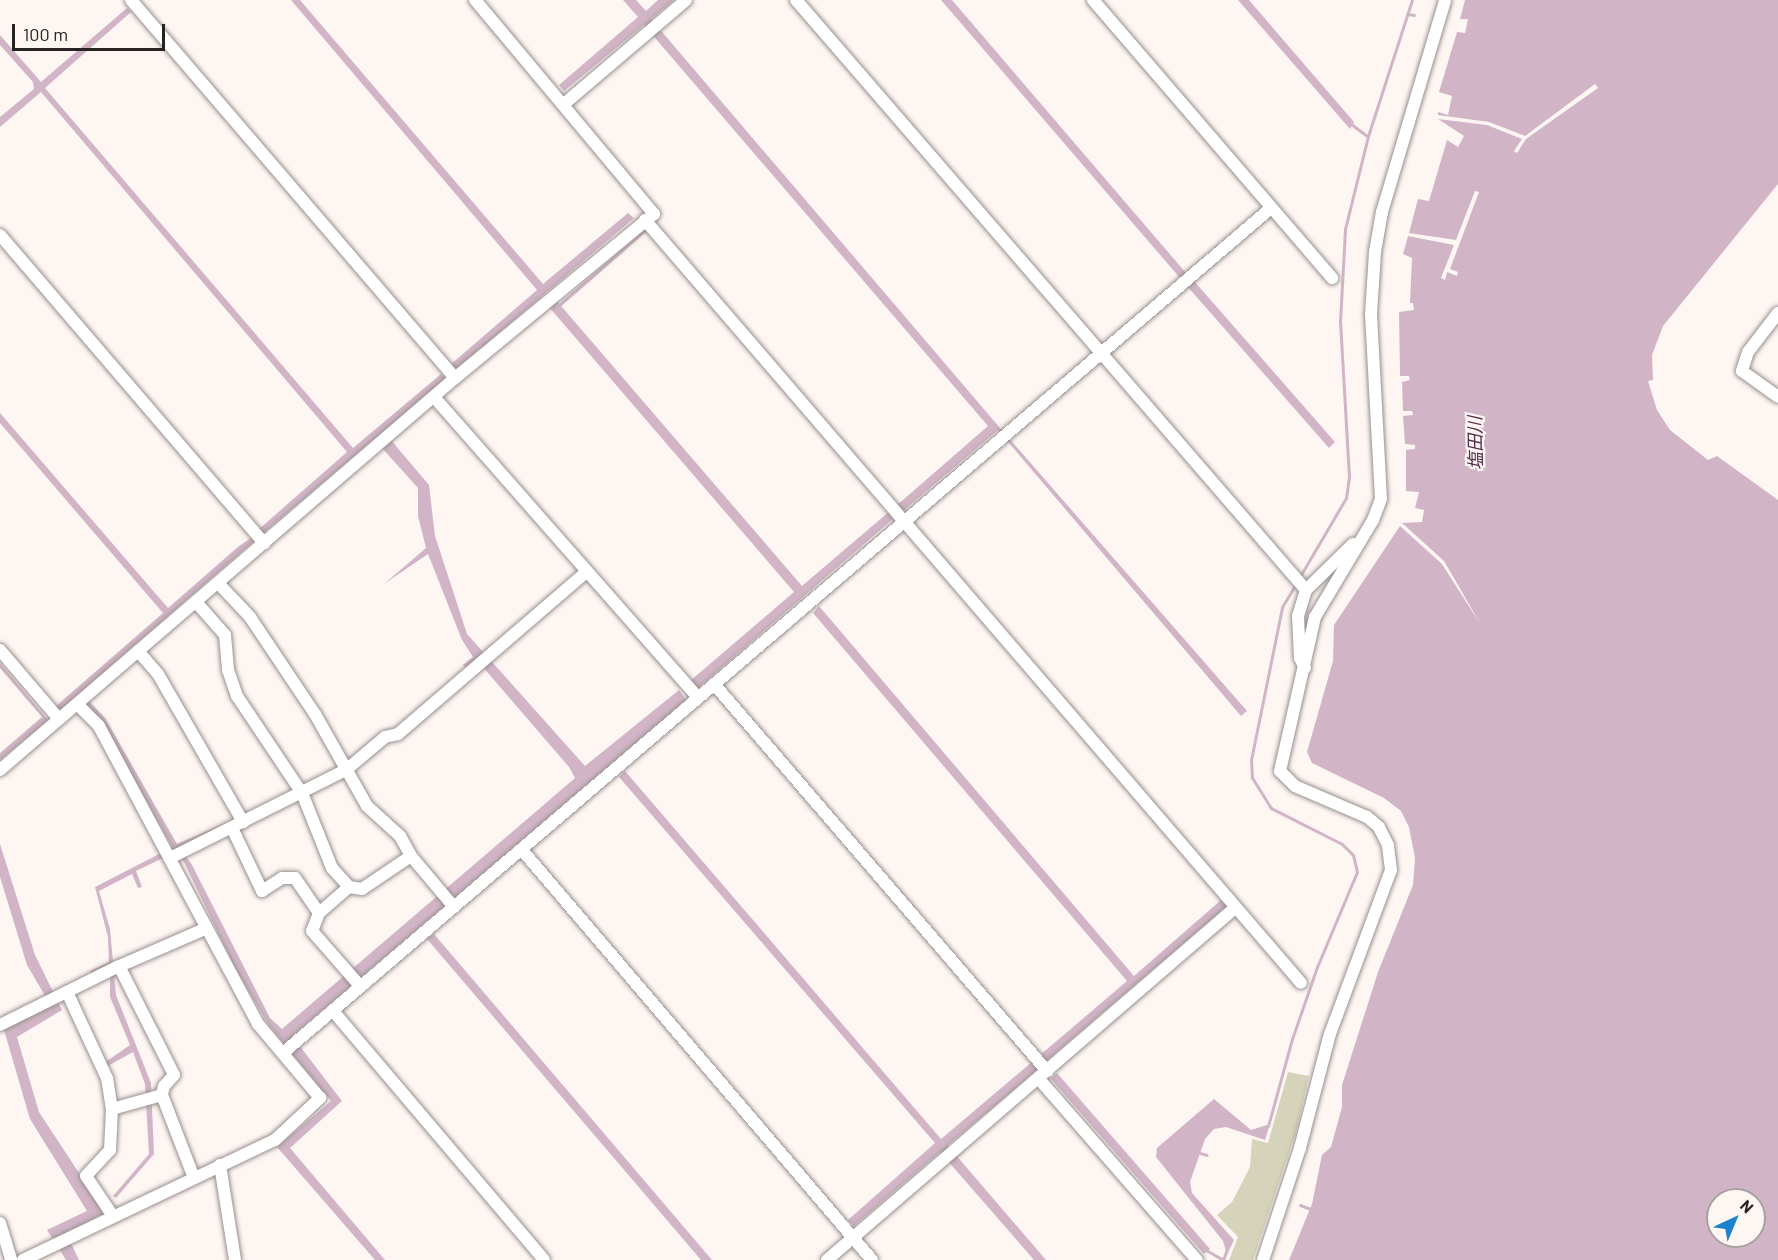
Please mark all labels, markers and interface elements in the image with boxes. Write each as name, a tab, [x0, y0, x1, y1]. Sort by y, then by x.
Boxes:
scale bar	[15, 12, 168, 50]
text: 100 m	[23, 23, 68, 45]
water label: 塩田川	[1464, 416, 1486, 470]
north arrow	[1706, 1188, 1766, 1248]
text: N	[1737, 1196, 1758, 1217]

